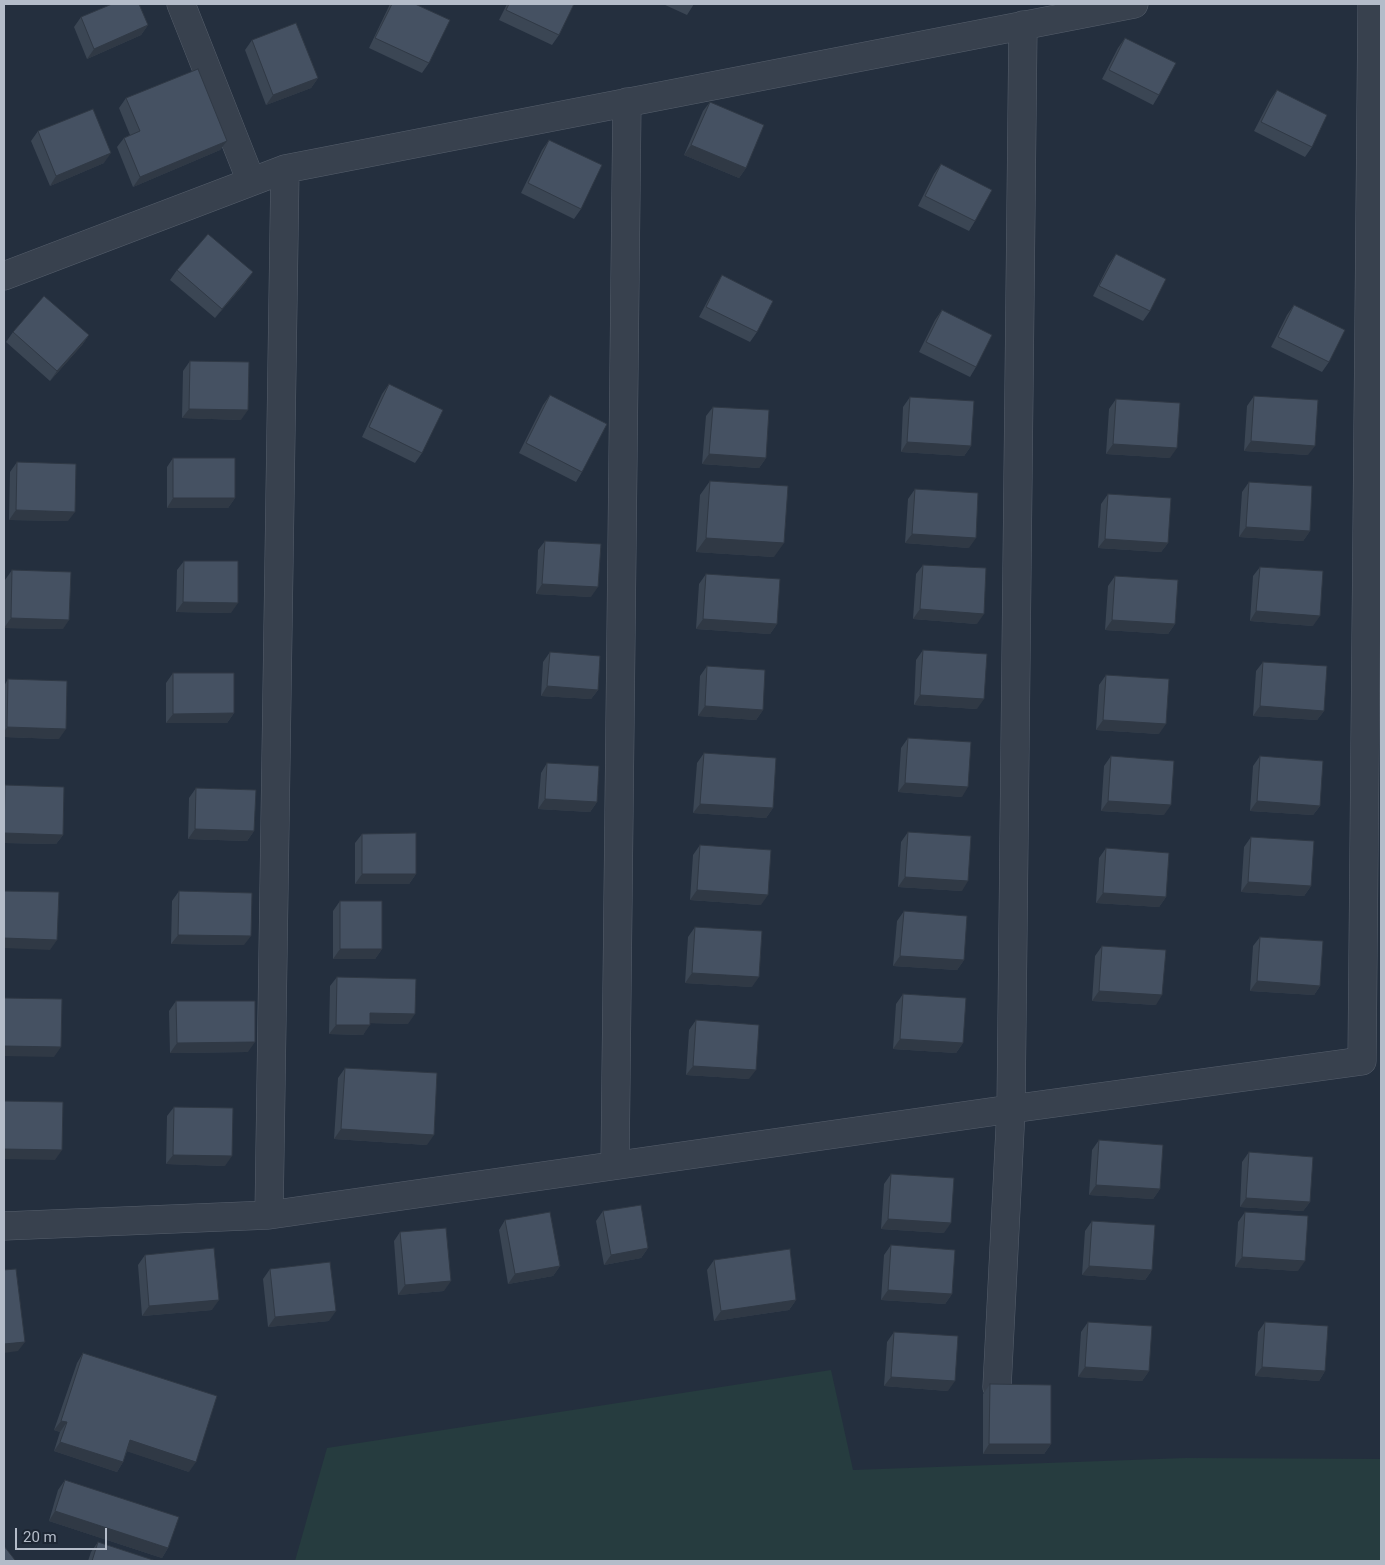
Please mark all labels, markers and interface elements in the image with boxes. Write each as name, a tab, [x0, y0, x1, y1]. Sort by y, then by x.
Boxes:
scale bar	[18, 1518, 110, 1550]
text: 20 m	[23, 1528, 57, 1546]

